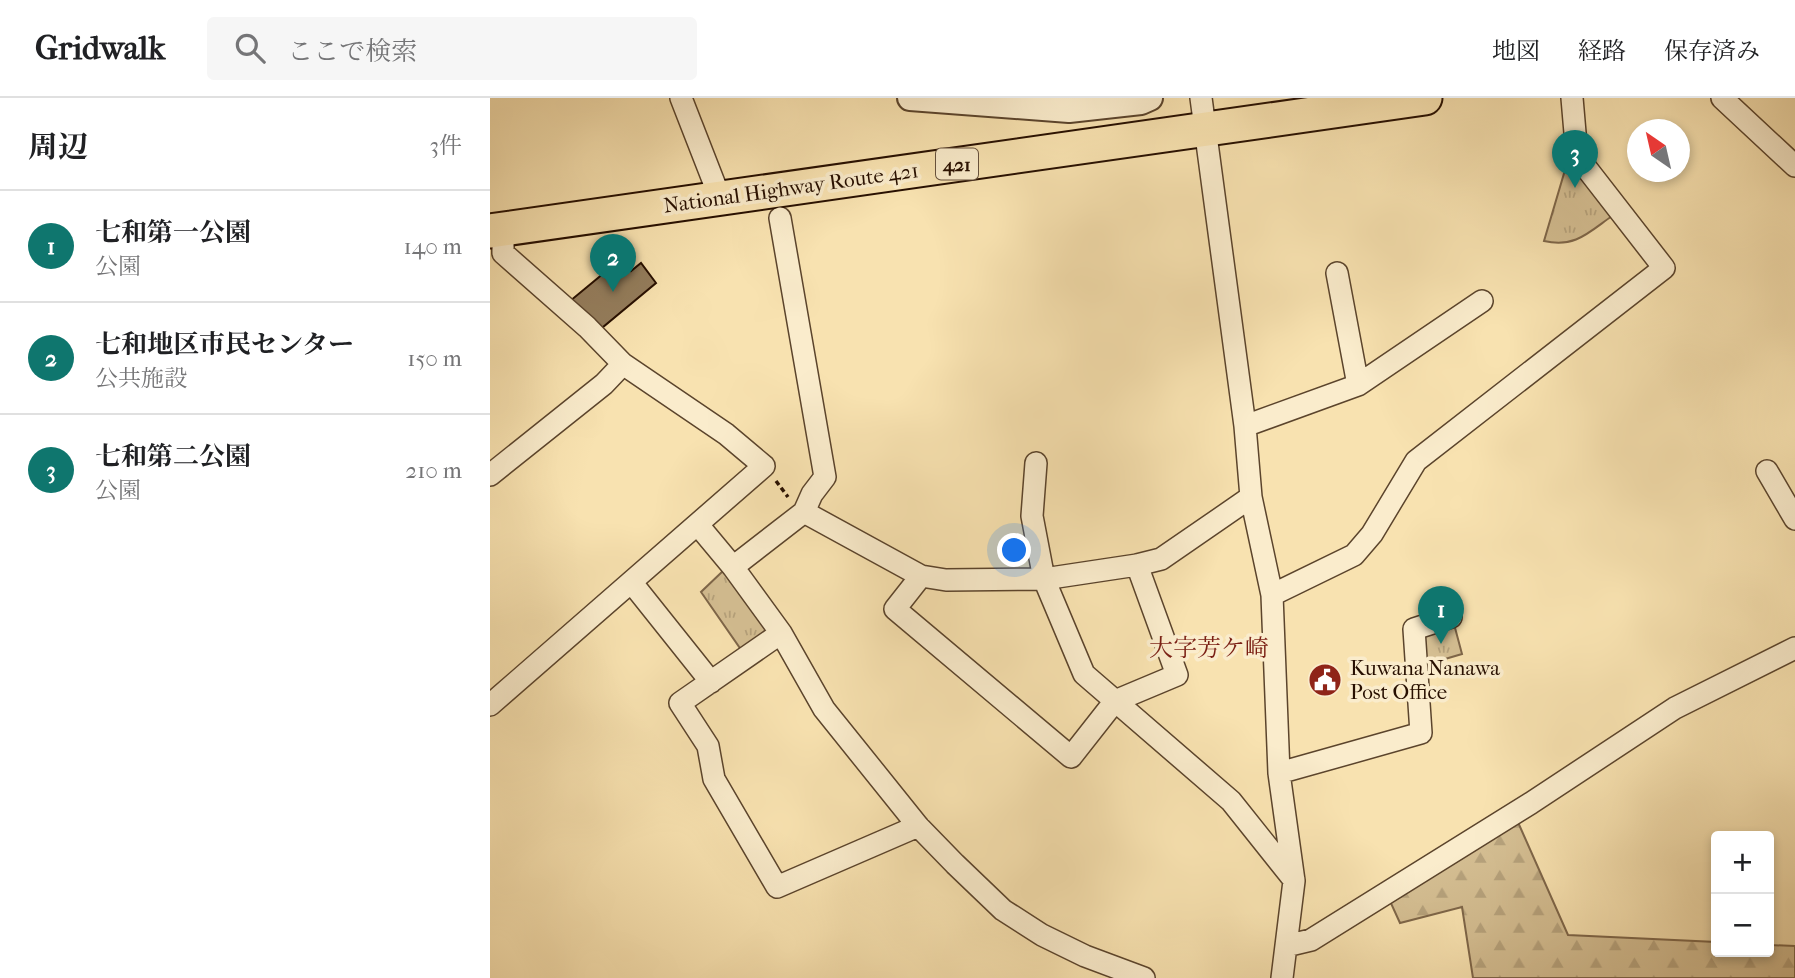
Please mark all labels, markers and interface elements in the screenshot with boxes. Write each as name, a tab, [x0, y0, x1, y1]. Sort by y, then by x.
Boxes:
search box	[207, 17, 697, 80]
text: Gridwalk	[35, 29, 165, 68]
icon: search	[231, 29, 269, 67]
text: ここで検索	[287, 36, 417, 67]
text: 地図	[1492, 37, 1540, 65]
text: 経路	[1578, 37, 1626, 65]
text: 保存済み	[1664, 37, 1760, 65]
north arrow	[1627, 119, 1690, 182]
text: 周辺	[28, 130, 88, 165]
pin: 3	[1552, 130, 1598, 188]
text: 3件	[430, 132, 462, 159]
road number: 421	[936, 148, 978, 180]
street label: National Highway Route 421	[662, 158, 920, 218]
text: 七和第一公園	[95, 217, 251, 248]
text: 1	[47, 233, 55, 260]
text: 140 m	[403, 233, 462, 260]
pin: 2	[590, 234, 636, 292]
text: 公園	[95, 253, 141, 280]
text: 七和地区市民センター	[95, 329, 354, 360]
text: 2	[45, 345, 57, 372]
text: 150 m	[407, 345, 462, 372]
text: 公共施設	[95, 365, 187, 392]
text: 七和第二公園	[95, 441, 251, 472]
text: 3	[46, 457, 56, 484]
text: 210 m	[405, 457, 462, 484]
text: 公園	[95, 477, 141, 504]
your location	[997, 533, 1031, 567]
pin: 1	[1418, 586, 1464, 644]
district label: 大字芳ケ崎	[1149, 634, 1269, 662]
place label: Kuwana Nanawa Post Office	[1350, 656, 1500, 704]
public building icon: Kuwana Nanawa Post Office	[1306, 661, 1344, 699]
map controls	[1711, 831, 1774, 957]
button: +	[1711, 831, 1774, 894]
button: −	[1711, 894, 1774, 957]

